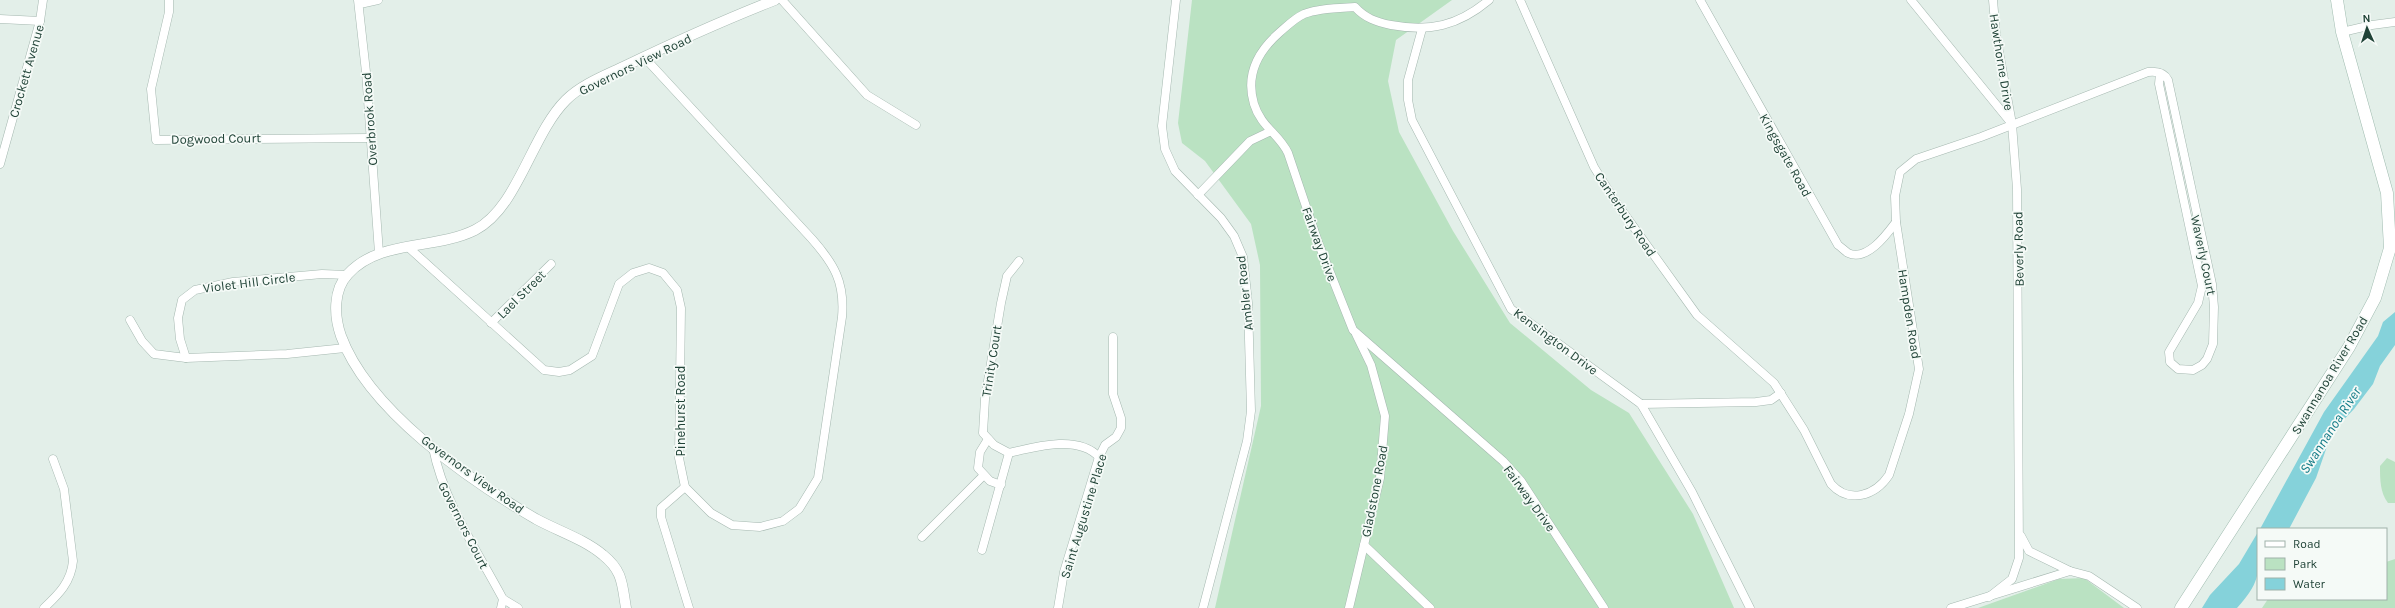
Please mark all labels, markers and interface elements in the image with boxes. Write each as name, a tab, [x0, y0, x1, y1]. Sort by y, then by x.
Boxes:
north arrow	[2347, 8, 2387, 48]
text: N	[2362, 12, 2371, 25]
street label: Hawthorne Drive	[1986, 13, 2017, 112]
street label: Crockett Avenue	[6, 23, 47, 119]
street label: Governors View Road	[577, 31, 694, 98]
street label: Overbrook Road	[359, 72, 380, 166]
street label: Kingsgate Road	[1756, 111, 1815, 199]
street label: Dogwood Court	[171, 130, 261, 147]
street label: Canterbury Road	[1592, 169, 1659, 259]
street label: Fairway Drive	[1299, 205, 1340, 284]
street label: Beverly Road	[2010, 211, 2027, 287]
street label: Waverly Court	[2188, 214, 2219, 297]
street label: Ambler Road	[1233, 255, 1256, 331]
street label: Lael Street	[494, 267, 549, 322]
street label: Hampden Road	[1895, 268, 1924, 360]
street label: Violet Hill Circle	[202, 269, 296, 296]
street label: Kensington Drive	[1511, 305, 1601, 378]
street label: Swannanoa River Road	[2287, 313, 2371, 437]
street label: Trinity Court	[978, 324, 1005, 398]
street label: Pinehurst Road	[673, 366, 688, 456]
water label: Swannanoa River	[2296, 384, 2364, 476]
street label: Governors View Road	[418, 432, 527, 517]
street label: Gladstone Road	[1358, 444, 1391, 538]
street label: Saint Augustine Place	[1057, 452, 1110, 580]
street label: Fairway Drive	[1501, 462, 1559, 535]
street label: Governors Court	[435, 479, 492, 571]
legend	[2257, 528, 2387, 600]
text: Road	[2293, 537, 2321, 551]
text: Park	[2293, 557, 2318, 571]
text: Water	[2293, 577, 2326, 591]

